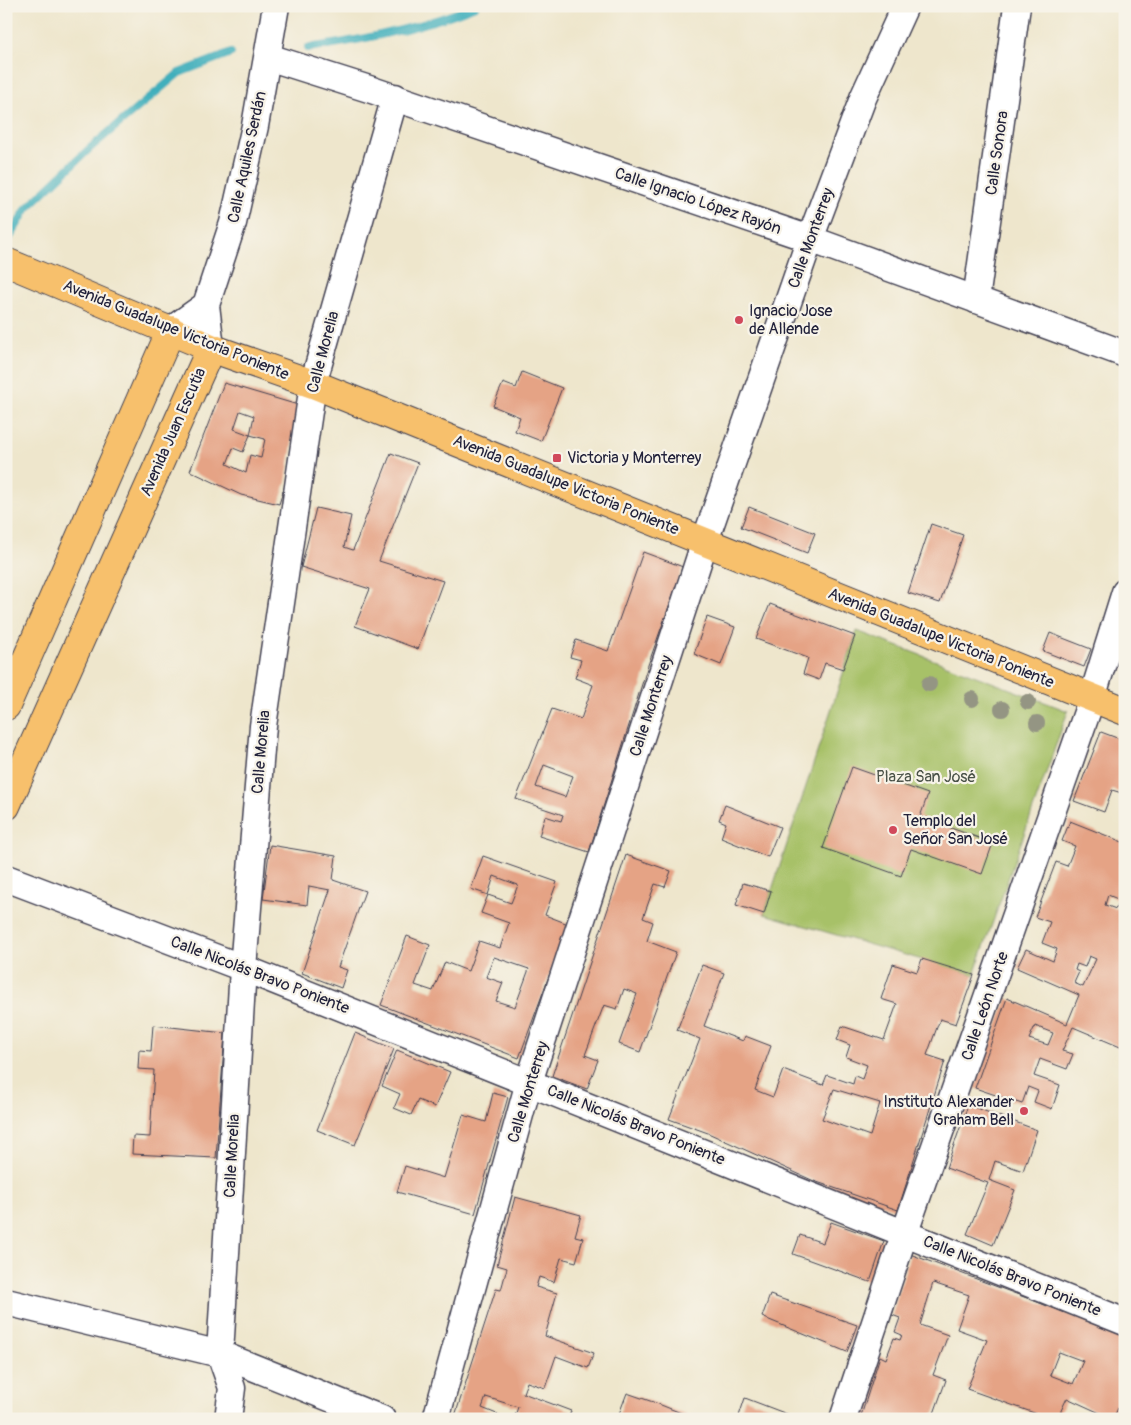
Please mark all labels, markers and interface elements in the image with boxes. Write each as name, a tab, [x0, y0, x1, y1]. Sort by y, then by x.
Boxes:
street label: Calle Aquiles Serdán	[223, 89, 271, 225]
street label: Calle Sonora	[981, 109, 1013, 197]
street label: Calle Ignacio López Rayón	[612, 163, 784, 239]
street label: Calle Monterrey	[784, 185, 838, 291]
street label: Avenida Guadalupe Victoria Poniente	[60, 275, 292, 385]
place label: Ignacio Jose de Allende	[749, 301, 833, 339]
street label: Calle Morelia	[302, 309, 344, 395]
marker: Ignacio Jose de Allende	[733, 314, 745, 326]
street label: Avenida Juan Escutia	[136, 365, 210, 499]
street label: Avenida Guadalupe Victoria Poniente	[450, 430, 682, 540]
place label: Victoria y Monterrey	[567, 448, 702, 468]
marker: Victoria y Monterrey	[551, 452, 563, 464]
street label: Avenida Guadalupe Victoria Poniente	[825, 583, 1057, 693]
street label: Calle Monterrey	[625, 653, 677, 759]
street label: Calle Morelia	[247, 709, 275, 795]
park label: Plaza San José	[876, 767, 976, 787]
place label: Templo del Señor San José	[903, 811, 1008, 849]
marker: Templo del Señor San José	[887, 824, 899, 836]
street label: Calle Nicolás Bravo Poniente	[168, 932, 352, 1018]
street label: Calle León Norte	[957, 949, 1013, 1063]
street label: Calle Monterrey	[503, 1039, 553, 1145]
street label: Calle Nicolás Bravo Poniente	[544, 1080, 728, 1170]
place label: Instituto Alexander Graham Bell	[884, 1092, 1014, 1130]
marker: Instituto Alexander Graham Bell	[1018, 1105, 1030, 1117]
street label: Calle Morelia	[220, 1114, 244, 1198]
street label: Calle Nicolás Bravo Poniente	[920, 1231, 1104, 1321]

